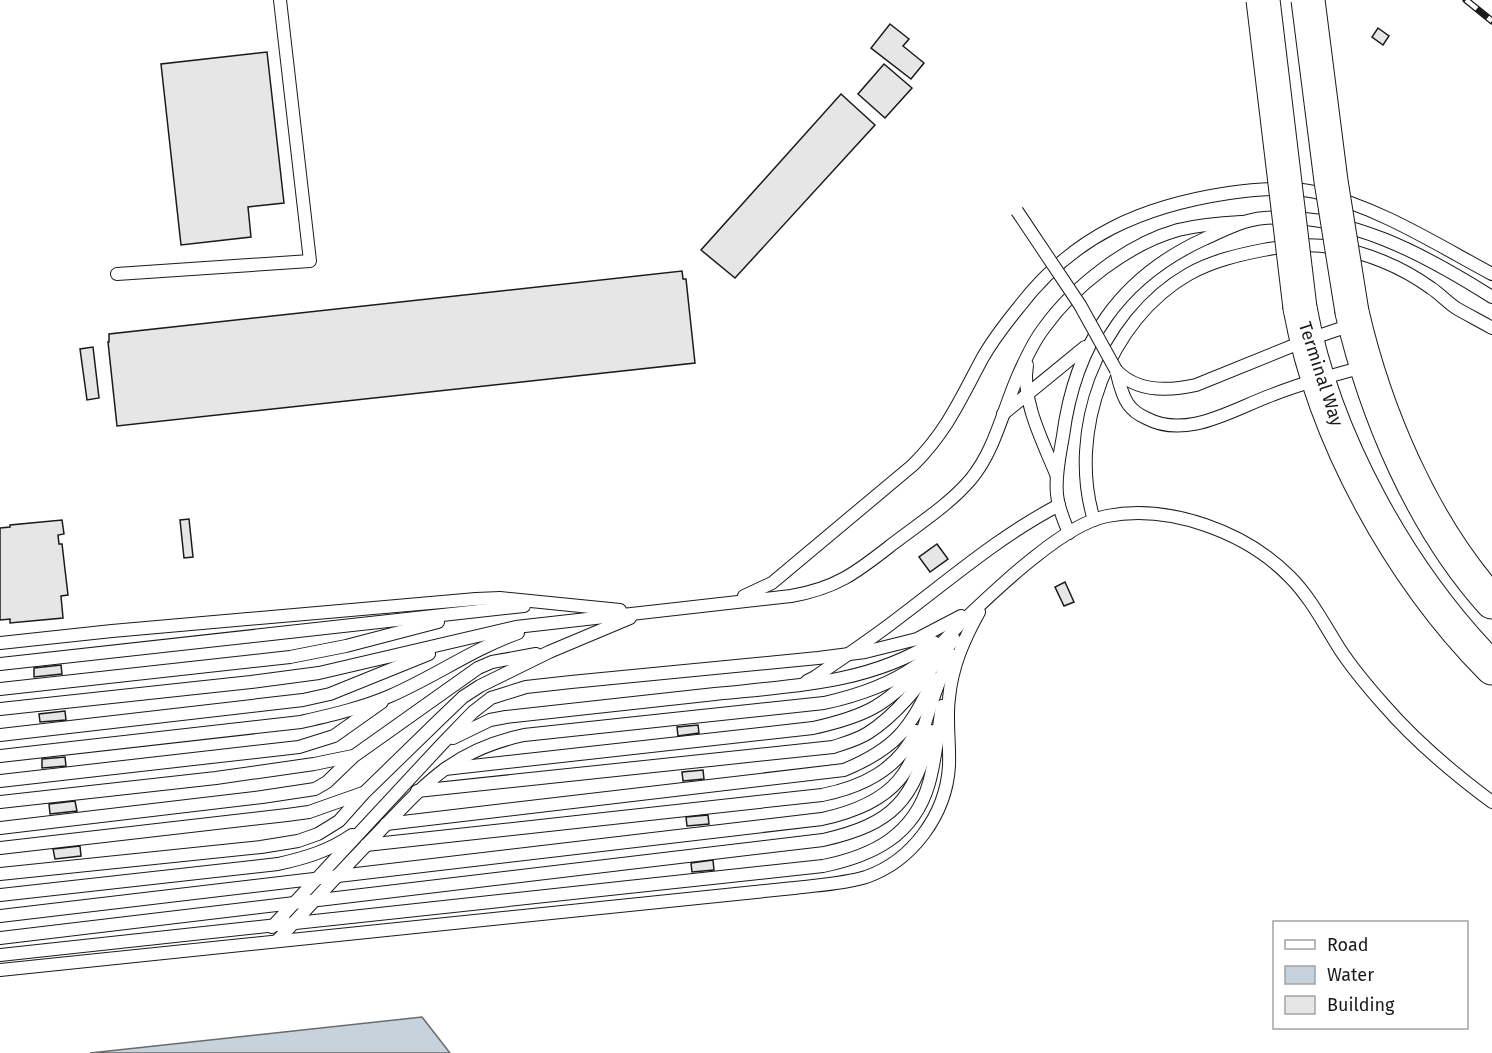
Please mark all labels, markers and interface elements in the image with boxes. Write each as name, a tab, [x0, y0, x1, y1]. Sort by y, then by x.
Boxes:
street label: Terminal Way	[1294, 319, 1348, 429]
legend	[1273, 921, 1468, 1029]
text: Road	[1327, 934, 1369, 956]
text: Water	[1327, 964, 1374, 986]
text: Building	[1327, 994, 1395, 1016]

